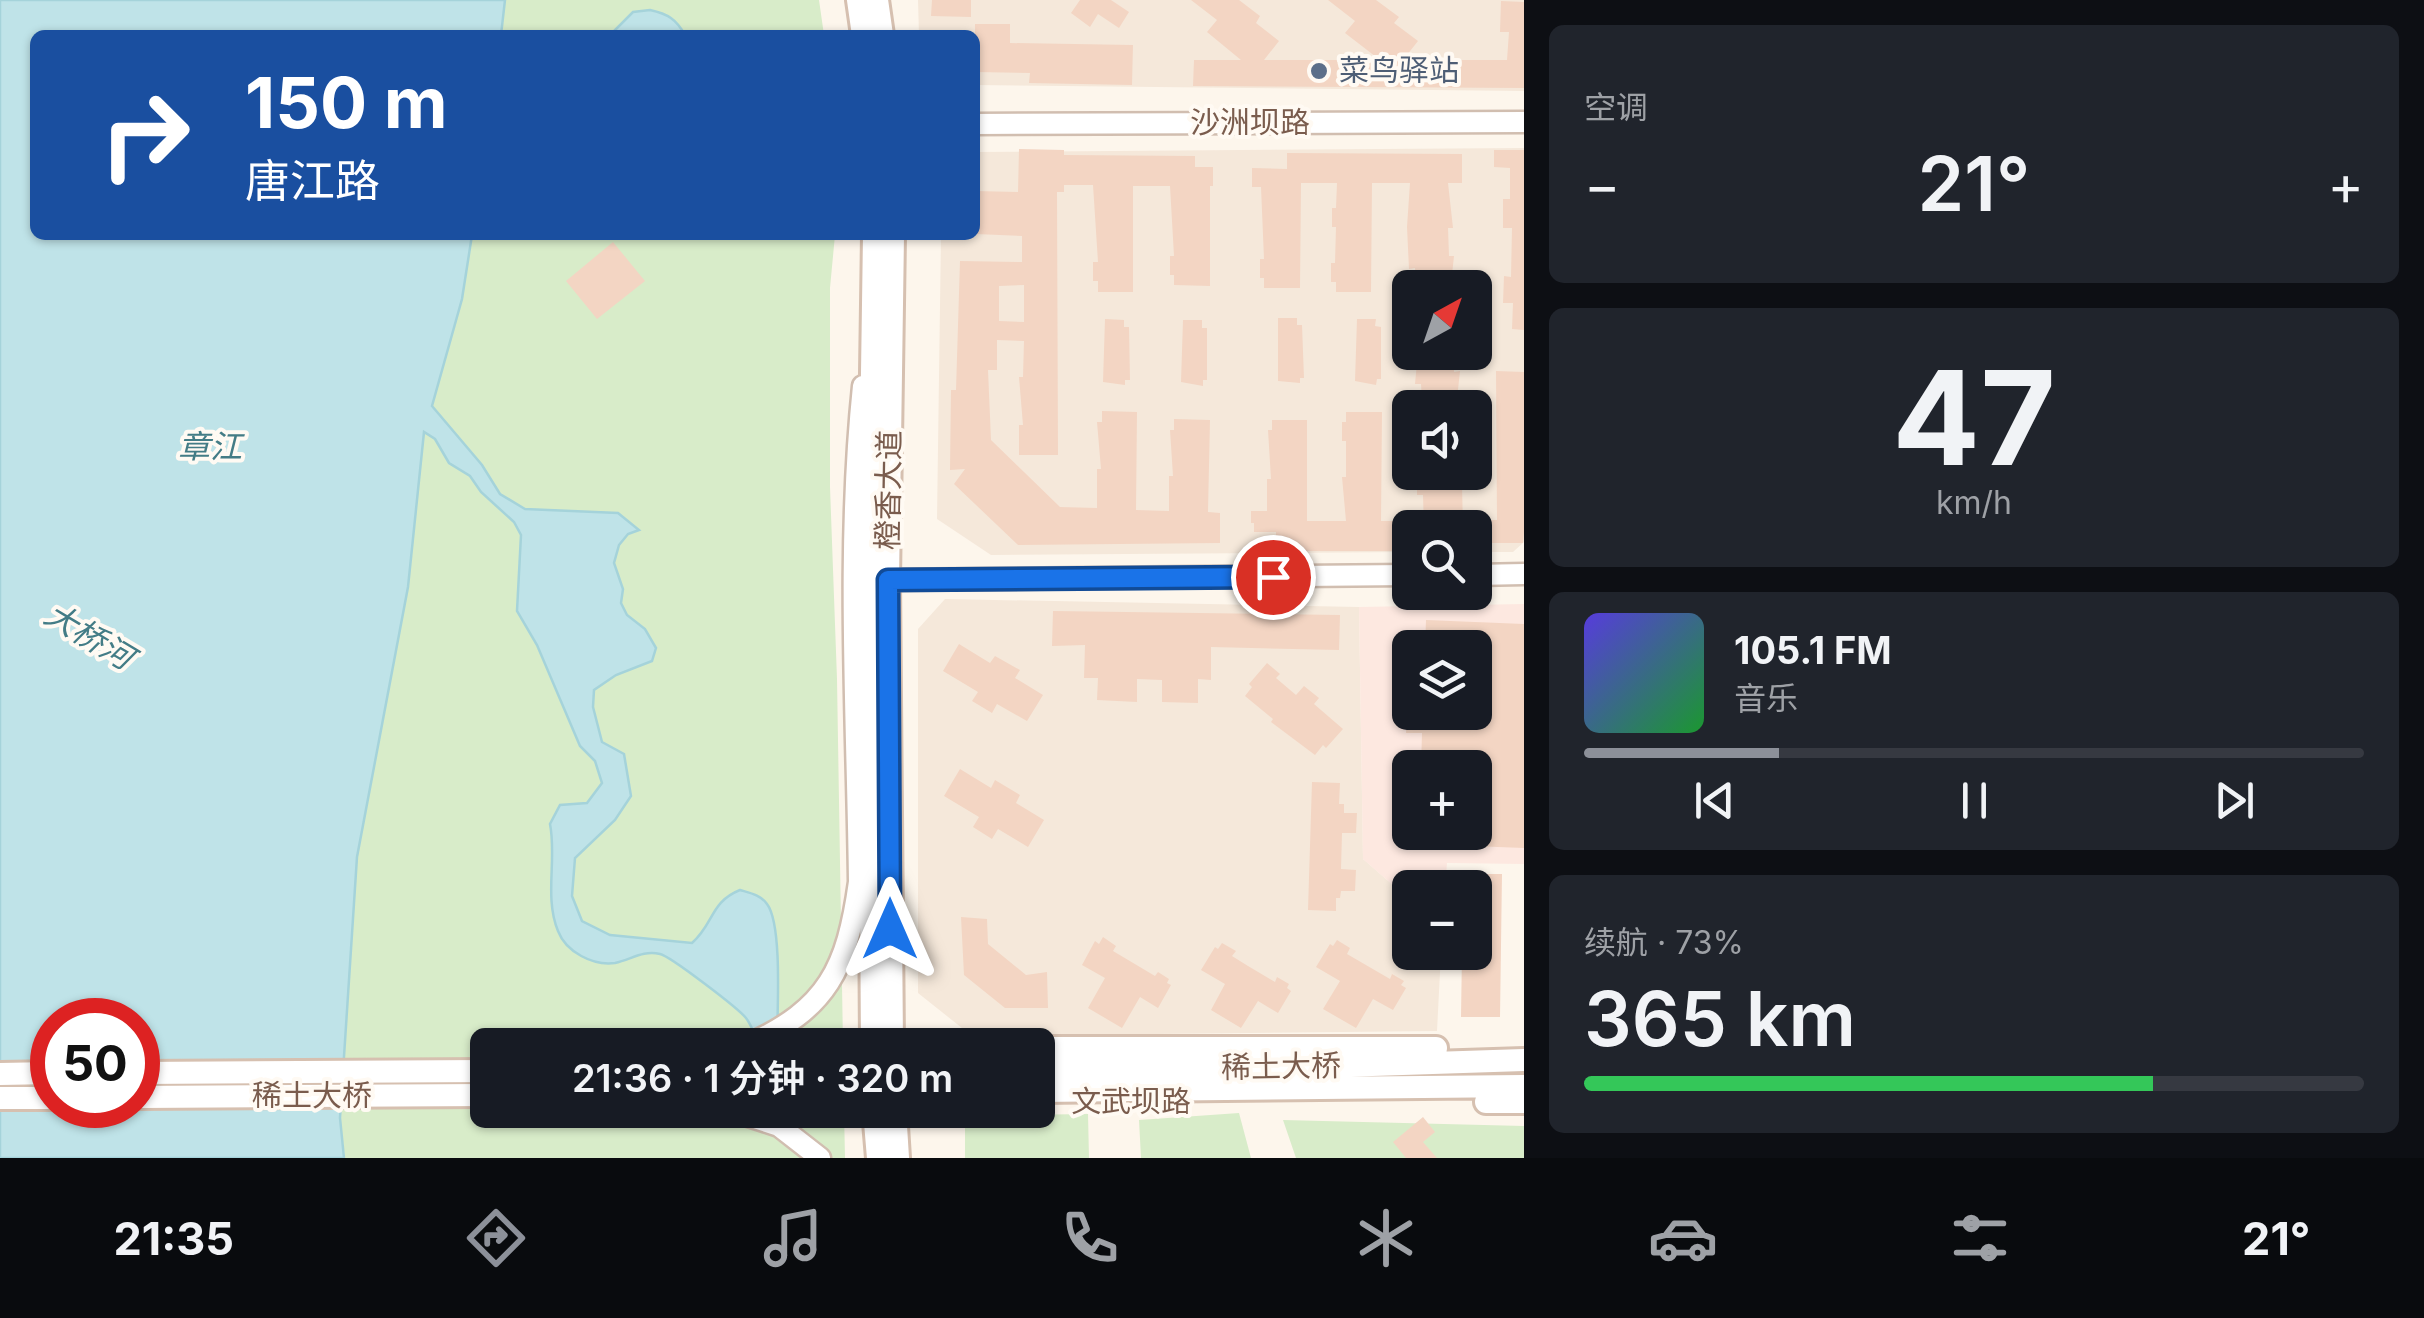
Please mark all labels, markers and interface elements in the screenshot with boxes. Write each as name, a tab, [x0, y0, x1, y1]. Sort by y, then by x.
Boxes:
place label: 菜鸟驿站	[1339, 52, 1459, 88]
text: 150 m	[245, 60, 448, 145]
marker: 菜鸟驿站	[1308, 60, 1330, 82]
icon: right	[80, 70, 210, 200]
text: 空调	[1584, 88, 1648, 127]
street label: 沙洲坝路	[1190, 104, 1310, 140]
text: 21°	[1918, 138, 2030, 229]
text: −	[1584, 152, 1620, 218]
text: +	[2328, 152, 2364, 218]
text: 唐江路	[245, 153, 380, 208]
north arrow	[1392, 270, 1492, 370]
map controls	[1392, 270, 1492, 970]
text: 47	[1892, 339, 2056, 496]
button: sound	[1392, 390, 1492, 490]
water label: 章江	[178, 427, 245, 466]
street label: 橙香大道	[869, 430, 907, 550]
text: km/h	[1936, 483, 2012, 522]
button: search	[1392, 510, 1492, 610]
pin	[1231, 535, 1316, 620]
icon: arrive	[1246, 550, 1301, 605]
water label: 大桥河	[38, 594, 146, 680]
text: 105.1 FM	[1734, 627, 1892, 673]
button: layers	[1392, 630, 1492, 730]
text: 音乐	[1734, 679, 1798, 718]
button: +	[1392, 750, 1492, 850]
icon: previous	[1687, 773, 1742, 828]
icon: pause	[1947, 773, 2002, 828]
icon: next	[2207, 773, 2262, 828]
button: −	[1392, 870, 1492, 970]
position arrow	[838, 877, 942, 981]
text: 续航 · 73%	[1584, 923, 1744, 962]
text: 365 km	[1584, 973, 1856, 1064]
speed limit sign: 50	[30, 998, 160, 1128]
street label: 稀土大桥	[1221, 1047, 1341, 1085]
text: 21:36 · 1 分钟 · 320 m	[572, 1055, 953, 1101]
street label: 稀土大桥	[252, 1077, 372, 1113]
street label: 文武坝路	[1071, 1083, 1191, 1119]
icon: directions	[461, 1203, 531, 1273]
icon: music	[758, 1203, 828, 1273]
icon: phone	[1055, 1203, 1125, 1273]
icon: climate	[1351, 1203, 1421, 1273]
icon: car	[1648, 1203, 1718, 1273]
icon: filters	[1945, 1203, 2015, 1273]
text: 21:35	[113, 1211, 234, 1266]
text: 21°	[2242, 1211, 2310, 1266]

